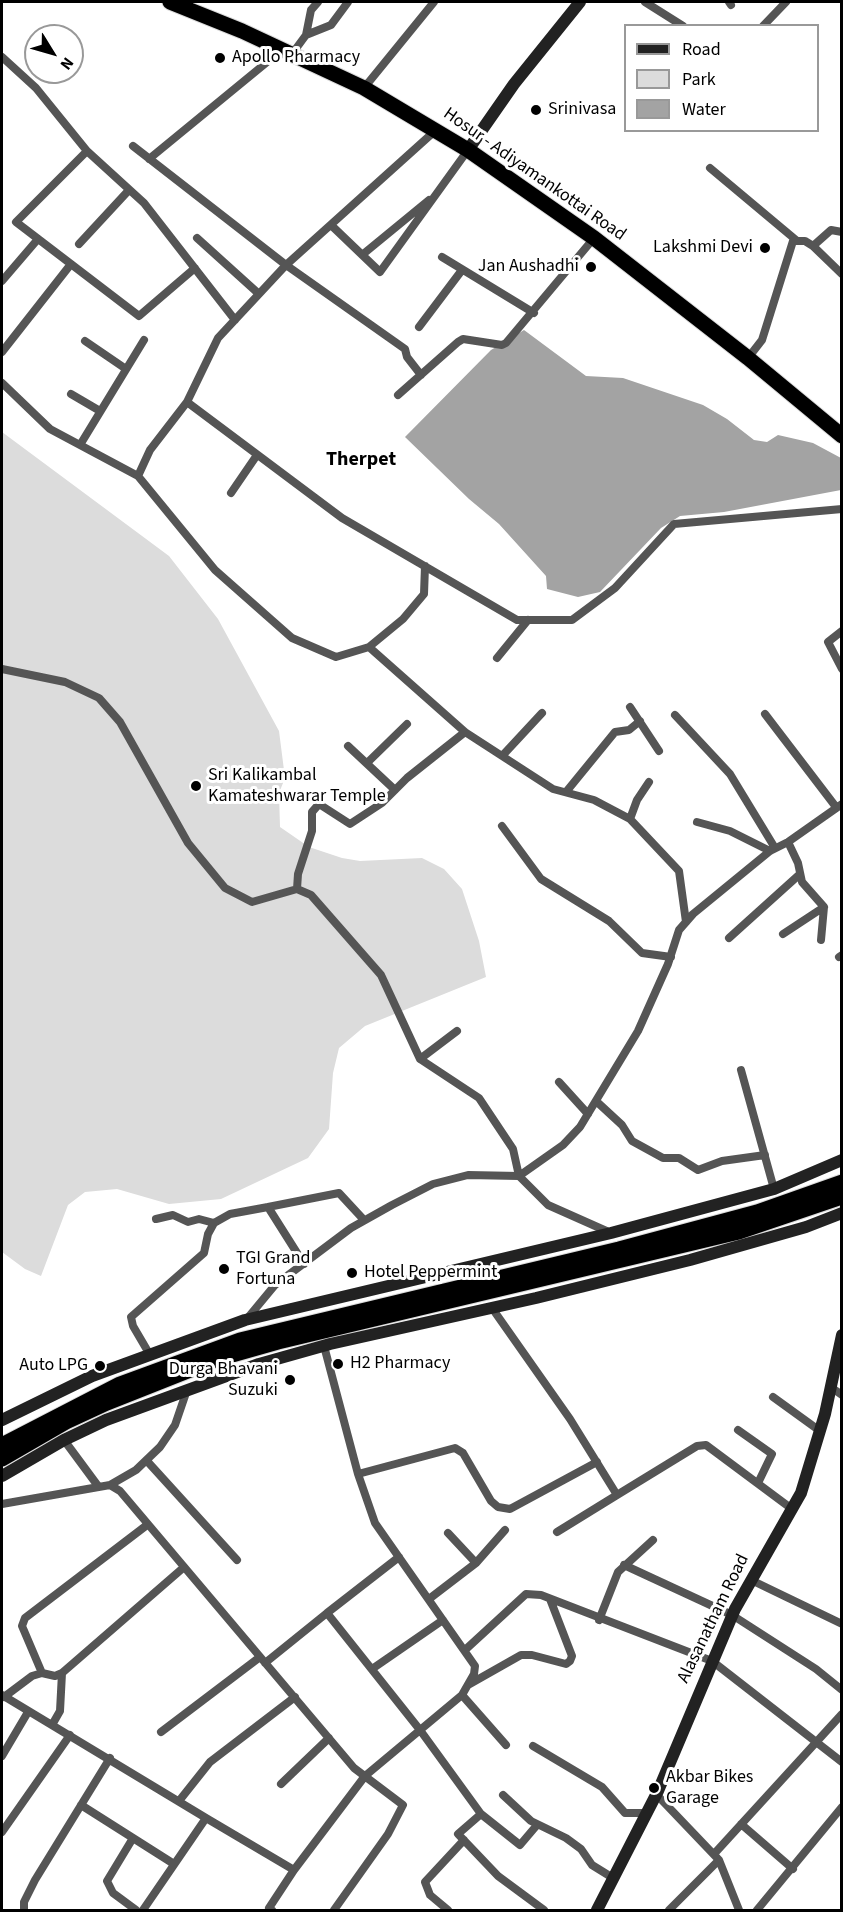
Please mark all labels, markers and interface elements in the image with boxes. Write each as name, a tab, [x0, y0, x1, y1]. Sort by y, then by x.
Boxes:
north arrow	[24, 24, 84, 84]
legend	[624, 24, 819, 132]
text: Road	[682, 37, 721, 62]
place label: Apollo Pharmacy	[232, 47, 360, 69]
marker: Apollo Pharmacy	[213, 51, 227, 65]
text: N	[55, 53, 79, 74]
text: Park	[682, 67, 716, 92]
text: Water	[682, 97, 726, 122]
place label: Srinivasa	[548, 99, 616, 121]
marker: Srinivasa	[529, 103, 543, 117]
street label: Hosur - Adiyamankottai Road	[438, 104, 630, 246]
place label: Lakshmi Devi	[653, 237, 753, 259]
marker: Lakshmi Devi	[758, 241, 772, 255]
place label: Jan Aushadhi	[478, 256, 579, 278]
marker: Jan Aushadhi	[584, 260, 598, 274]
district label: Therpet	[326, 449, 396, 473]
place label: Sri Kalikambal Kamateshwarar Temple	[208, 765, 386, 808]
marker: Sri Kalikambal Kamateshwarar Temple	[189, 779, 203, 793]
place label: TGI Grand Fortuna	[236, 1248, 310, 1290]
marker: TGI Grand Fortuna	[217, 1262, 231, 1276]
place label: Hotel Peppermint	[364, 1262, 497, 1284]
marker: Hotel Peppermint	[345, 1266, 359, 1280]
place label: H2 Pharmacy	[350, 1353, 450, 1375]
place label: Auto LPG	[19, 1355, 88, 1377]
marker: H2 Pharmacy	[331, 1357, 345, 1371]
marker: Auto LPG	[93, 1359, 107, 1373]
place label: Durga Bhavani Suzuki	[169, 1359, 278, 1402]
marker: Durga Bhavani Suzuki	[283, 1373, 297, 1387]
street label: Alasanatham Road	[673, 1551, 755, 1687]
place label: Akbar Bikes Garage	[666, 1767, 753, 1810]
marker: Akbar Bikes Garage	[647, 1781, 661, 1795]

